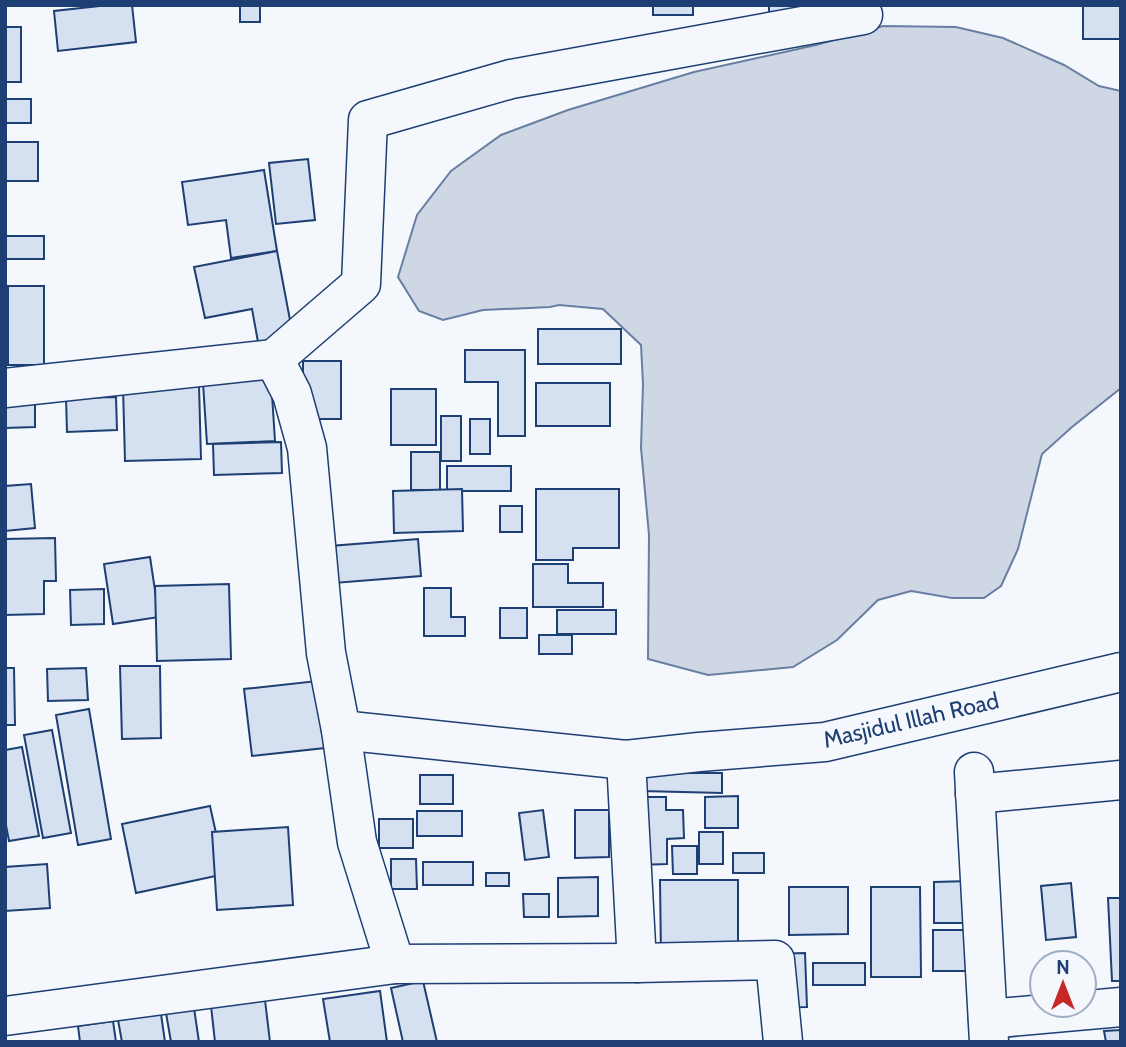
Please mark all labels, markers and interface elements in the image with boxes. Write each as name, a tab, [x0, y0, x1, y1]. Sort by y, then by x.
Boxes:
street label: Masjidul Illah Road	[820, 686, 1002, 754]
north arrow	[1028, 949, 1098, 1019]
text: N	[1056, 956, 1070, 979]

